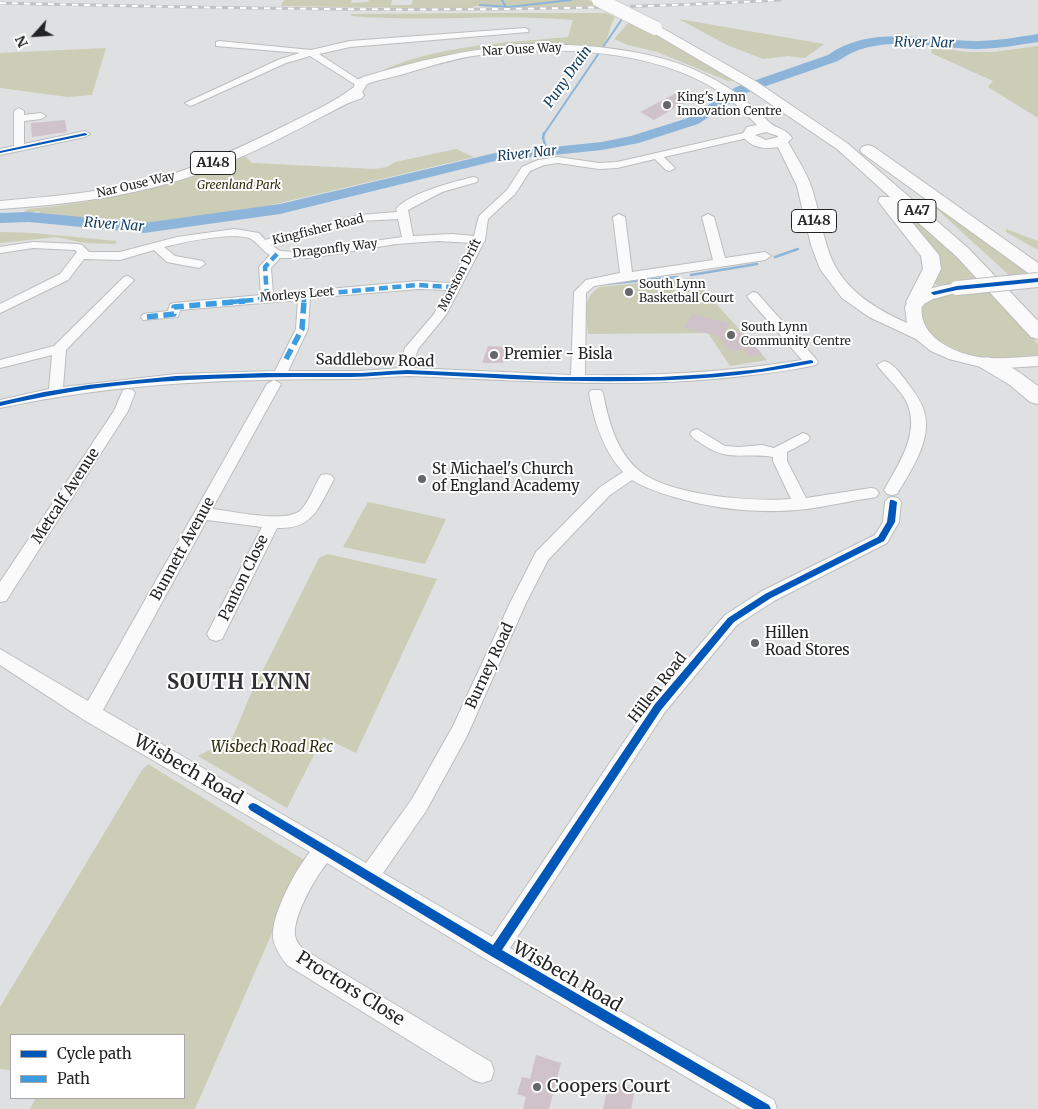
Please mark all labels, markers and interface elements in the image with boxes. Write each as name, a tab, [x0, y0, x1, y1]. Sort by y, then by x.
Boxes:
north arrow	[10, 10, 60, 60]
text: N	[11, 33, 32, 50]
water label: River Nar	[894, 34, 954, 52]
street label: Nar Ouse Way	[482, 41, 562, 59]
water label: Puny Drain	[541, 43, 595, 111]
place label: King's Lynn Innovation Centre	[677, 91, 781, 119]
marker: King's Lynn Innovation Centre	[661, 99, 673, 111]
water label: River Nar	[496, 143, 558, 165]
road number: A148	[190, 152, 236, 174]
street label: Nar Ouse Way	[95, 169, 177, 201]
park label: Greenland Park	[197, 179, 281, 193]
road number: A47	[898, 200, 936, 222]
road number: A148	[792, 210, 836, 232]
street label: Kingfisher Road	[271, 212, 365, 248]
water label: River Nar	[84, 215, 144, 235]
street label: Morston Drift	[435, 236, 485, 314]
street label: Dragonfly Way	[292, 237, 378, 261]
place label: South Lynn Basketball Court	[639, 278, 734, 306]
street label: Morleys Leet	[259, 285, 335, 305]
marker: South Lynn Basketball Court	[623, 286, 635, 298]
place label: South Lynn Community Centre	[741, 321, 851, 349]
marker: South Lynn Community Centre	[725, 329, 737, 341]
place label: Premier - Bisla	[504, 346, 613, 364]
marker: Premier - Bisla	[488, 349, 500, 361]
street label: Saddlebow Road	[316, 351, 434, 371]
street label: Metcalf Avenue	[28, 445, 104, 547]
place label: St Michael's Church of England Academy	[432, 461, 580, 496]
marker: St Michael's Church of England Academy	[416, 473, 428, 485]
street label: Bunnett Avenue	[147, 494, 219, 604]
street label: Panton Close	[215, 532, 273, 624]
street label: Burney Road	[462, 620, 518, 712]
place label: Hillen Road Stores	[765, 625, 850, 660]
marker: Hillen Road Stores	[749, 637, 761, 649]
street label: Hillen Road	[625, 649, 691, 727]
district label: SOUTH LYNN	[166, 671, 312, 695]
street label: Wisbech Road	[130, 730, 246, 810]
park label: Wisbech Road Rec	[211, 739, 333, 757]
street label: Wisbech Road	[509, 937, 625, 1017]
street label: Proctors Close	[292, 947, 408, 1031]
legend	[10, 1034, 185, 1099]
text: Cycle path	[57, 1044, 132, 1063]
text: Path	[57, 1069, 90, 1088]
place label: Coopers Court	[547, 1076, 670, 1098]
marker: Coopers Court	[531, 1081, 543, 1093]

